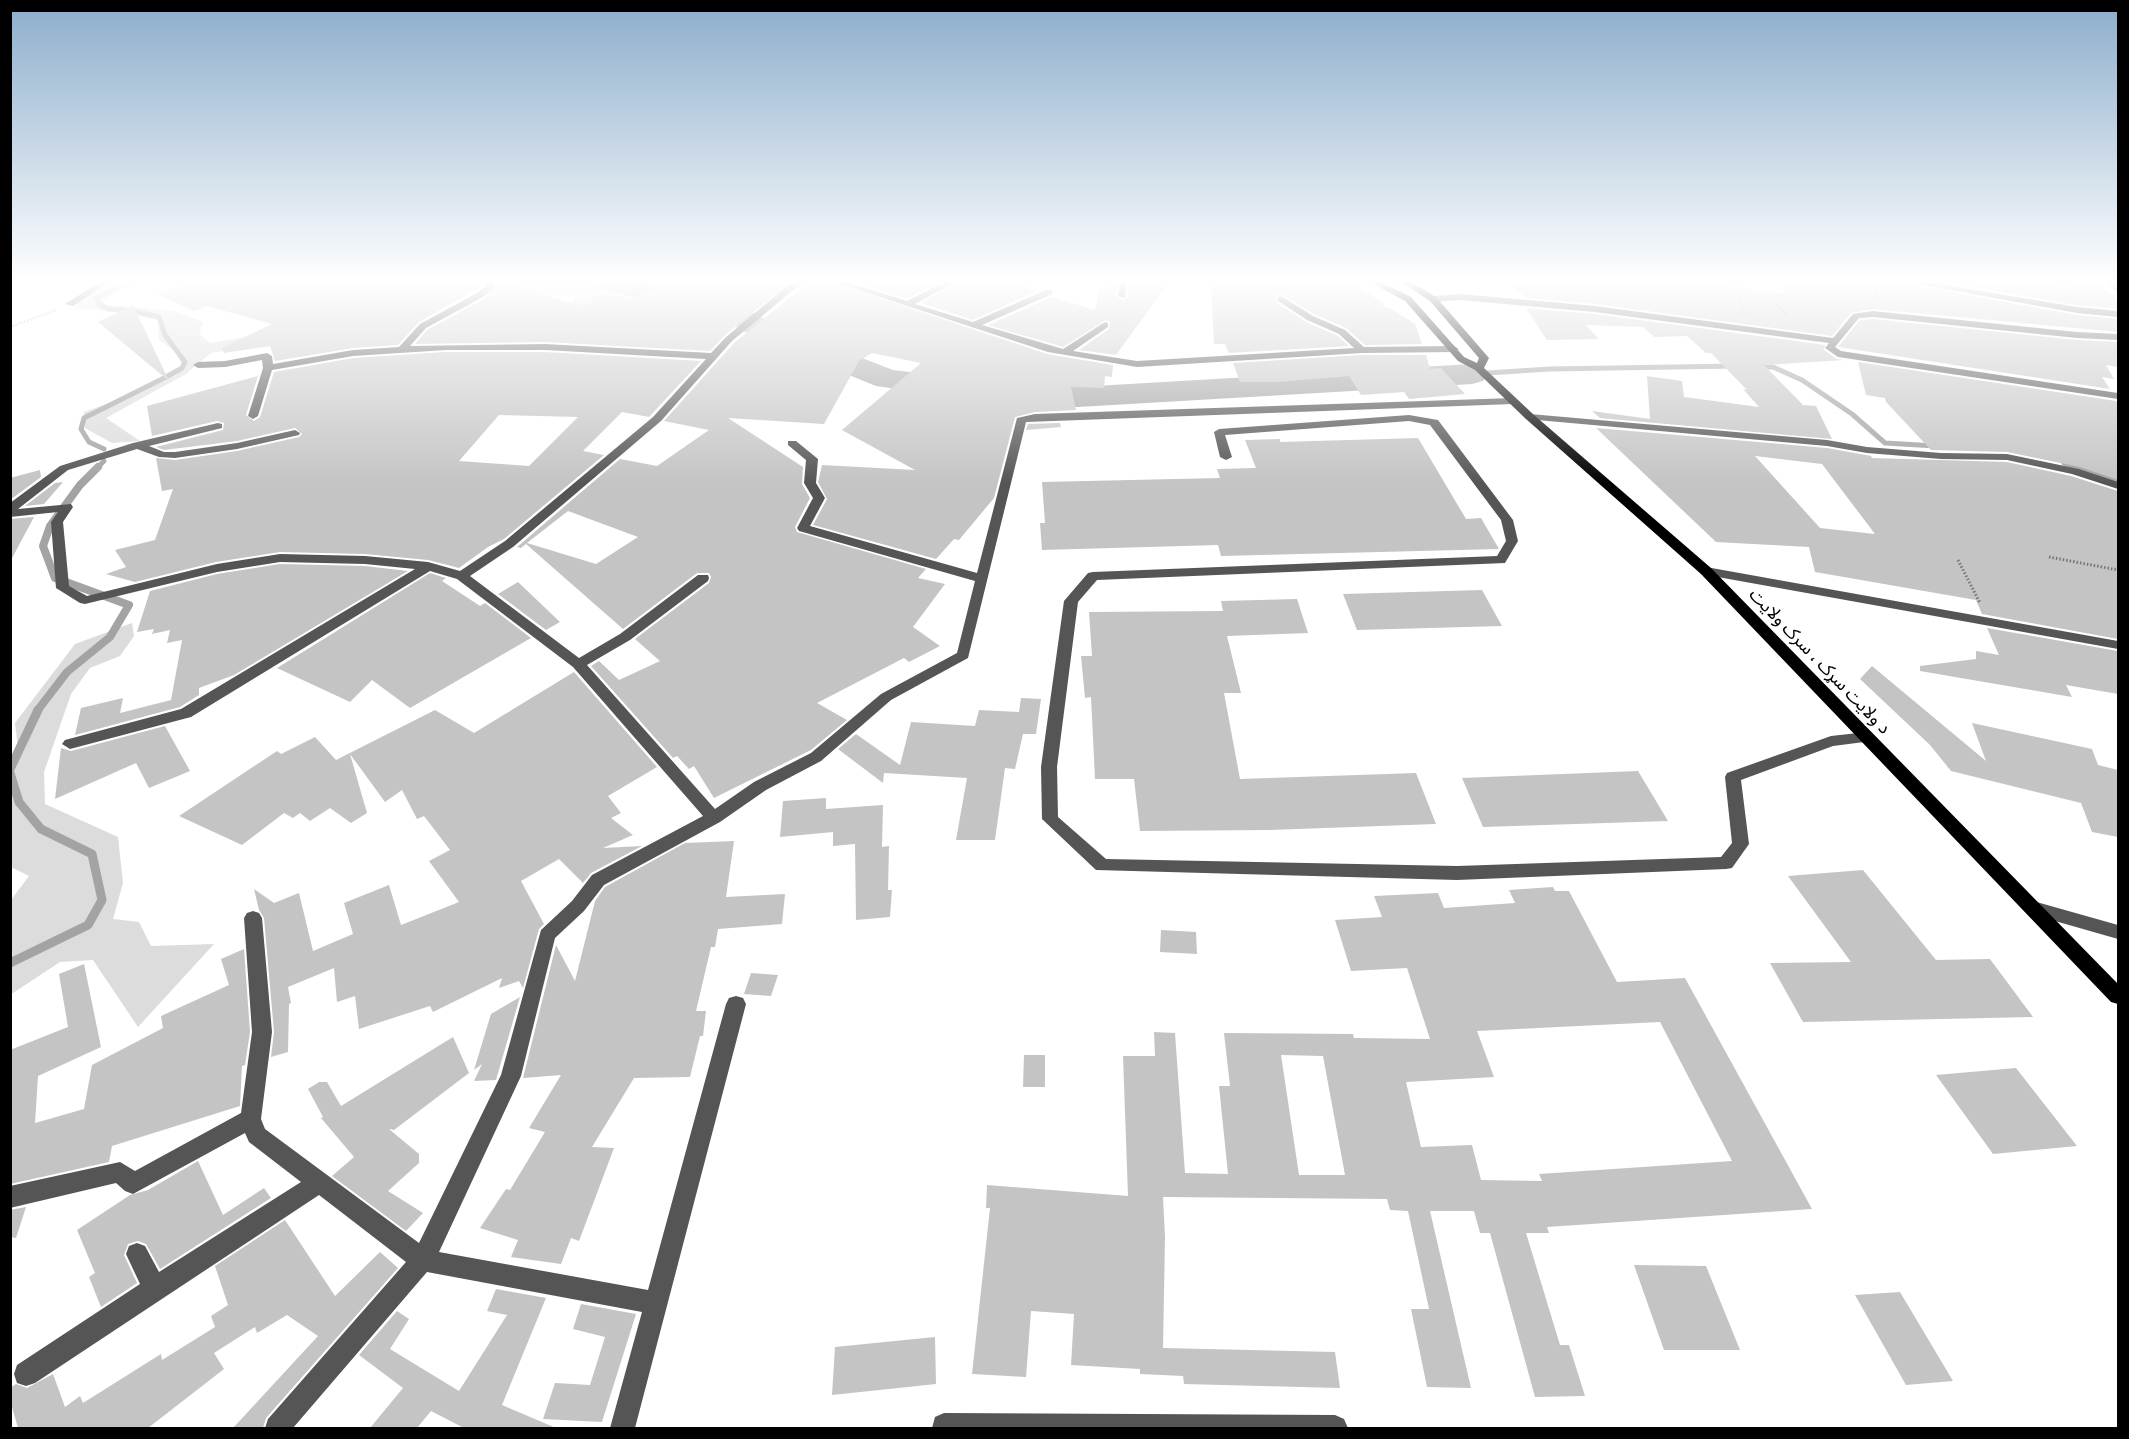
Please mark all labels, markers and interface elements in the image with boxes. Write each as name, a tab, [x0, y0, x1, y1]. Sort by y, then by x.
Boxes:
street label: د ولایت سړک ، سرک ولایت	[1745, 584, 1895, 738]

